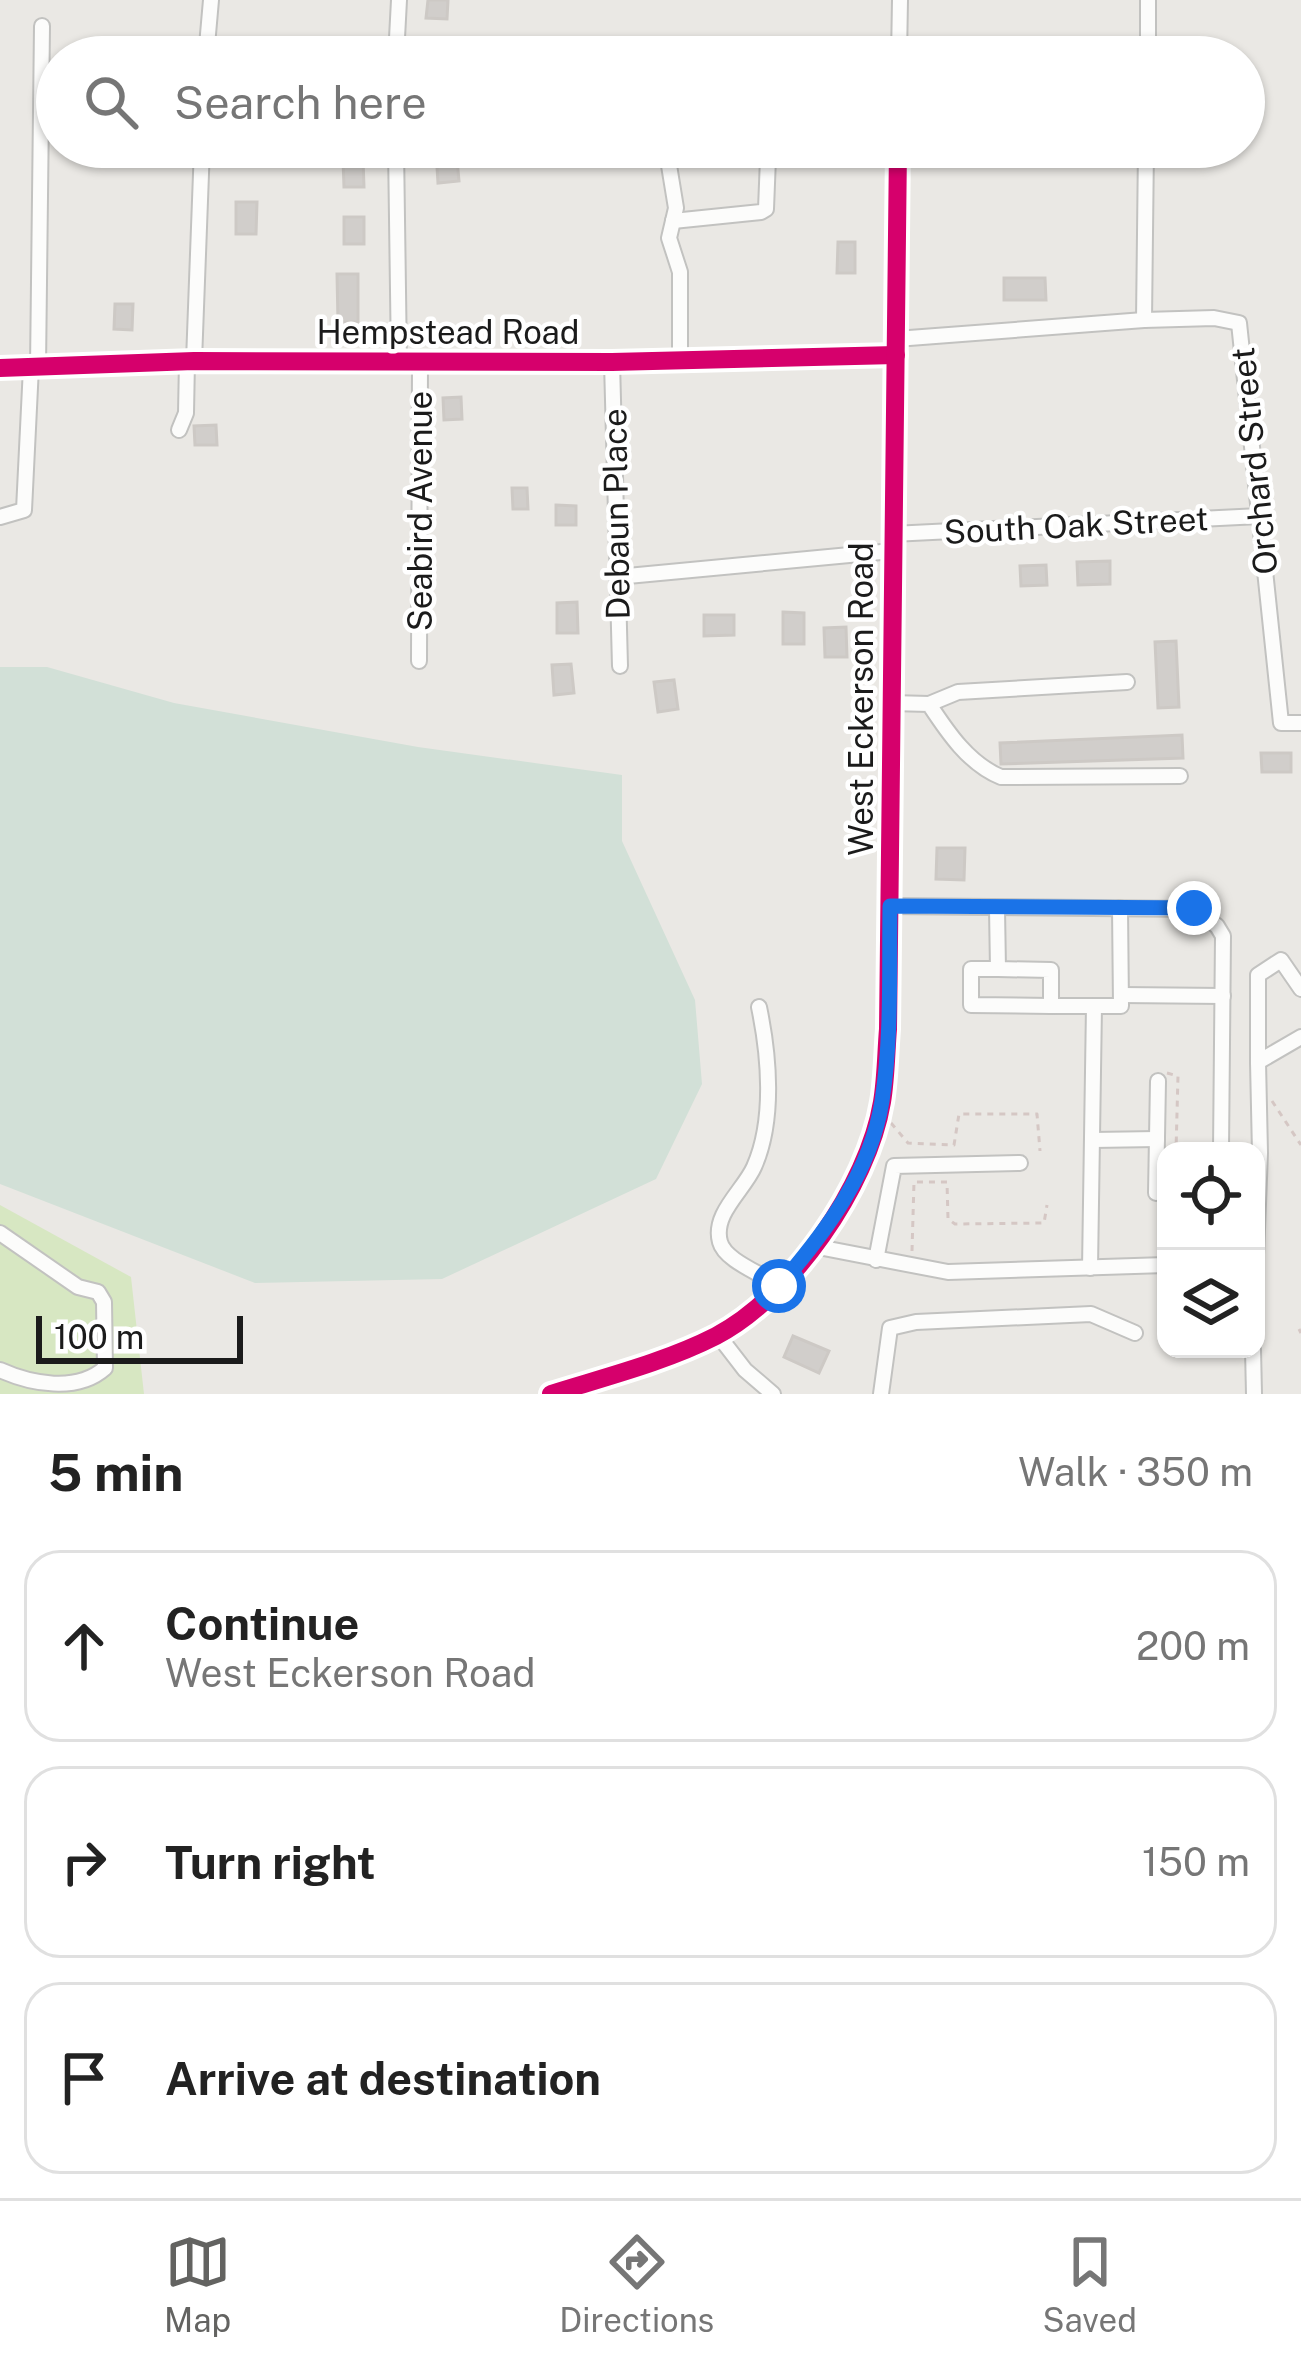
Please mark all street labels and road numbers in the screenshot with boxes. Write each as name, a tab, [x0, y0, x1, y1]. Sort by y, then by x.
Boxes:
street label: Hempstead Road	[316, 313, 580, 351]
street label: Orchard Street	[1223, 345, 1285, 577]
street label: Seabird Avenue	[401, 391, 439, 631]
street label: Debaun Place	[595, 408, 637, 620]
street label: South Oak Street	[943, 499, 1209, 551]
street label: West Eckerson Road	[842, 542, 880, 856]

